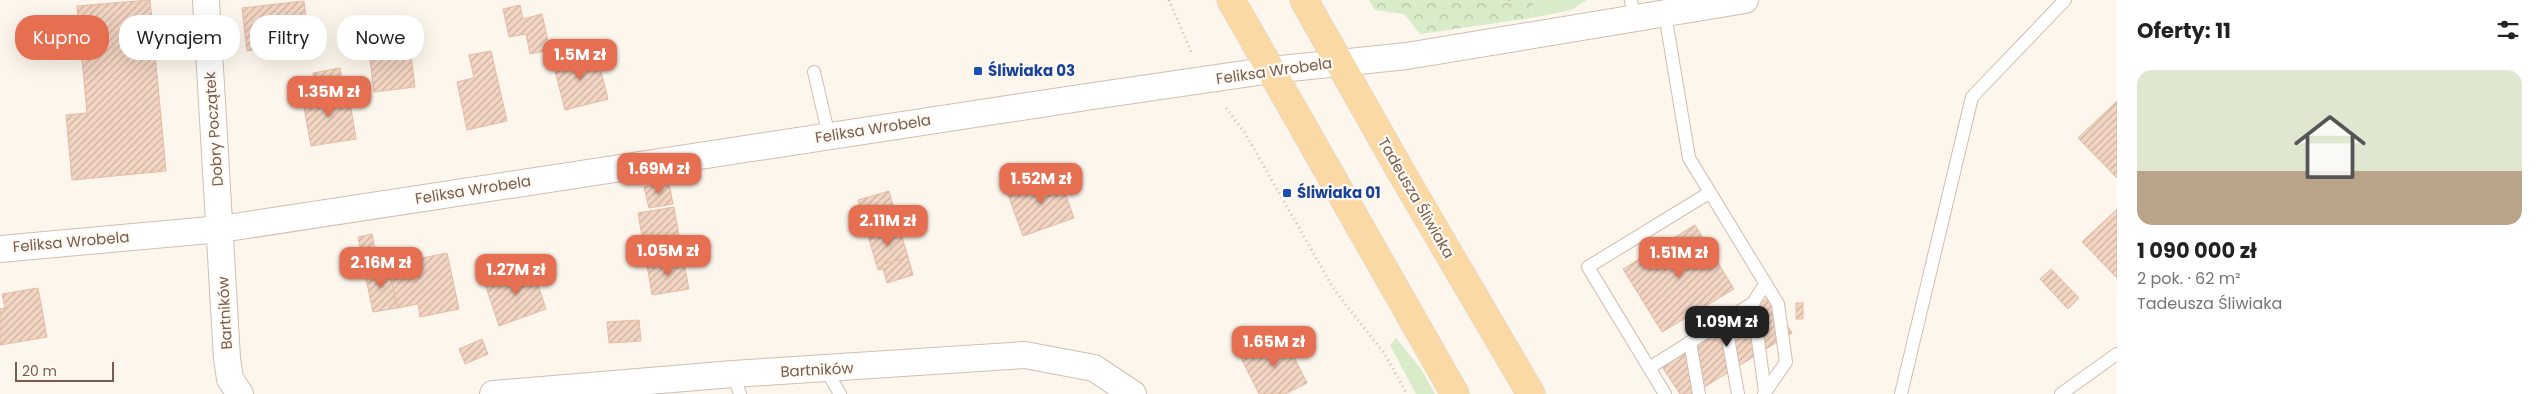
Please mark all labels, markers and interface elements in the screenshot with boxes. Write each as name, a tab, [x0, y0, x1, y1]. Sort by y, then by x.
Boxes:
chip: Kupno	[15, 15, 109, 60]
chip: Wynajem	[119, 15, 240, 60]
chip: Filtry	[250, 15, 327, 60]
chip: Nowe	[337, 15, 424, 60]
text: Oferty: 11	[2137, 16, 2231, 45]
icon: filters	[2494, 16, 2522, 44]
pin: 1.5M zł	[534, 38, 626, 81]
text: 1.5M zł	[554, 43, 606, 66]
street label: Feliksa Wrobela	[1215, 52, 1333, 89]
place label: Śliwiaka 03	[988, 60, 1075, 81]
marker: Śliwiaka 03	[972, 65, 984, 77]
street label: Dobry Początek	[199, 71, 228, 187]
pin: 1.35M zł	[277, 76, 381, 118]
text: 1.35M zł	[298, 80, 360, 103]
icon: home	[2285, 102, 2375, 192]
street label: Feliksa Wrobela	[813, 109, 932, 148]
street label: Tadeusza Śliwiaka	[1373, 133, 1460, 262]
pin: 1.69M zł	[607, 152, 711, 195]
text: 1.69M zł	[628, 157, 690, 180]
pin: 1.52M zł	[989, 162, 1093, 205]
text: 1.52M zł	[1010, 167, 1072, 190]
street label: Feliksa Wrobela	[413, 170, 532, 209]
place label: Śliwiaka 01	[1297, 182, 1381, 203]
marker: Śliwiaka 01	[1281, 187, 1293, 199]
pin: 2.11M zł	[836, 204, 940, 247]
text: 2.11M zł	[860, 209, 916, 232]
street label: Feliksa Wrobela	[12, 226, 130, 257]
pin: 1.05M zł	[616, 234, 720, 277]
pin: 1.51M zł	[1627, 236, 1731, 279]
text: 1 090 000 zł	[2137, 236, 2257, 265]
text: 1.05M zł	[637, 239, 699, 262]
text: 1.51M zł	[1650, 241, 1708, 264]
pin: 2.16M zł	[329, 246, 433, 289]
text: 2.16M zł	[350, 251, 412, 274]
pin: 1.27M zł	[464, 254, 568, 296]
text: 1.27M zł	[486, 258, 546, 281]
text: 2 pok. · 62 m²	[2137, 267, 2240, 290]
street label: Bartników	[212, 275, 237, 350]
text: Tadeusza Śliwiaka	[2137, 292, 2282, 315]
pin: 1.09M zł	[1675, 306, 1779, 348]
text: 1.09M zł	[1696, 310, 1758, 333]
pin: 1.65M zł	[1222, 326, 1326, 368]
text: 1.65M zł	[1243, 330, 1305, 353]
street label: Bartników	[780, 357, 855, 382]
scale bar	[15, 359, 114, 382]
text: 20 m	[22, 361, 57, 381]

